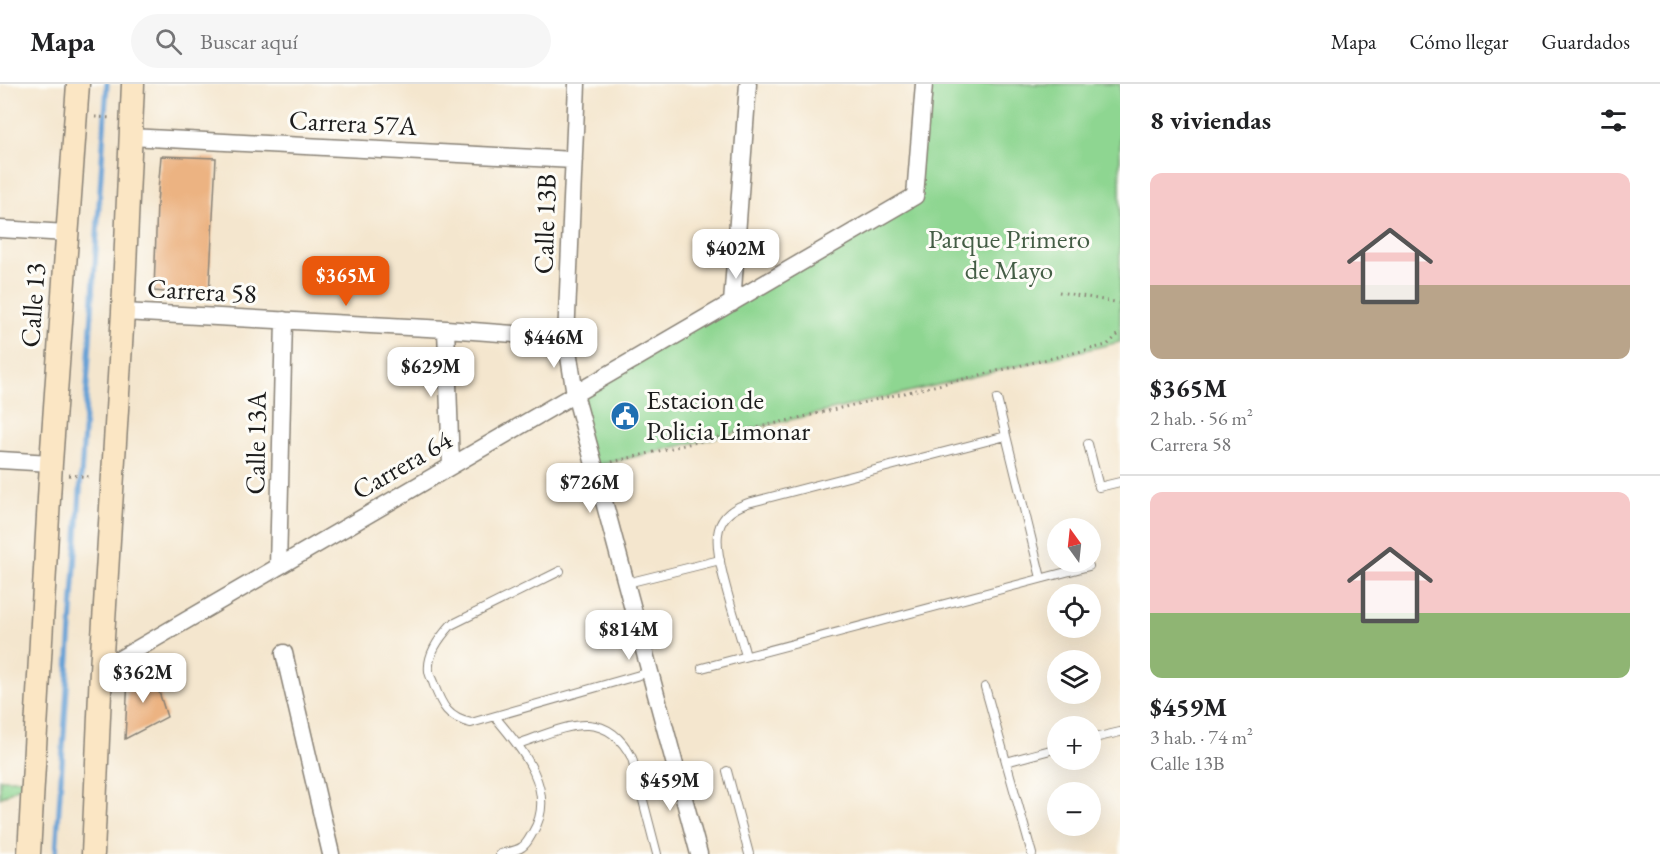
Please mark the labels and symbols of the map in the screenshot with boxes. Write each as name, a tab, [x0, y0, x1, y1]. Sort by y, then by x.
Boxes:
street label: Carrera 57A	[288, 102, 418, 143]
street label: Calle 13B	[525, 173, 564, 275]
park label: Parque Primero de Mayo	[928, 221, 1090, 287]
pin: $402M	[694, 229, 778, 280]
pin: $365M	[304, 256, 388, 307]
street label: Calle 13	[12, 261, 53, 348]
street label: Carrera 58	[146, 270, 258, 311]
pin: $446M	[512, 318, 596, 369]
pin: $629M	[389, 347, 473, 398]
place label: Estacion de Policia Limonar	[646, 382, 810, 448]
street label: Calle 13A	[237, 391, 274, 495]
public building icon: Estacion de Policia Limonar	[609, 400, 641, 432]
street label: Carrera 64	[346, 421, 459, 507]
pin: $726M	[548, 463, 632, 514]
north arrow	[1047, 518, 1101, 572]
pin: $814M	[587, 610, 671, 661]
pin: $362M	[101, 653, 185, 704]
pin: $459M	[628, 761, 712, 812]

